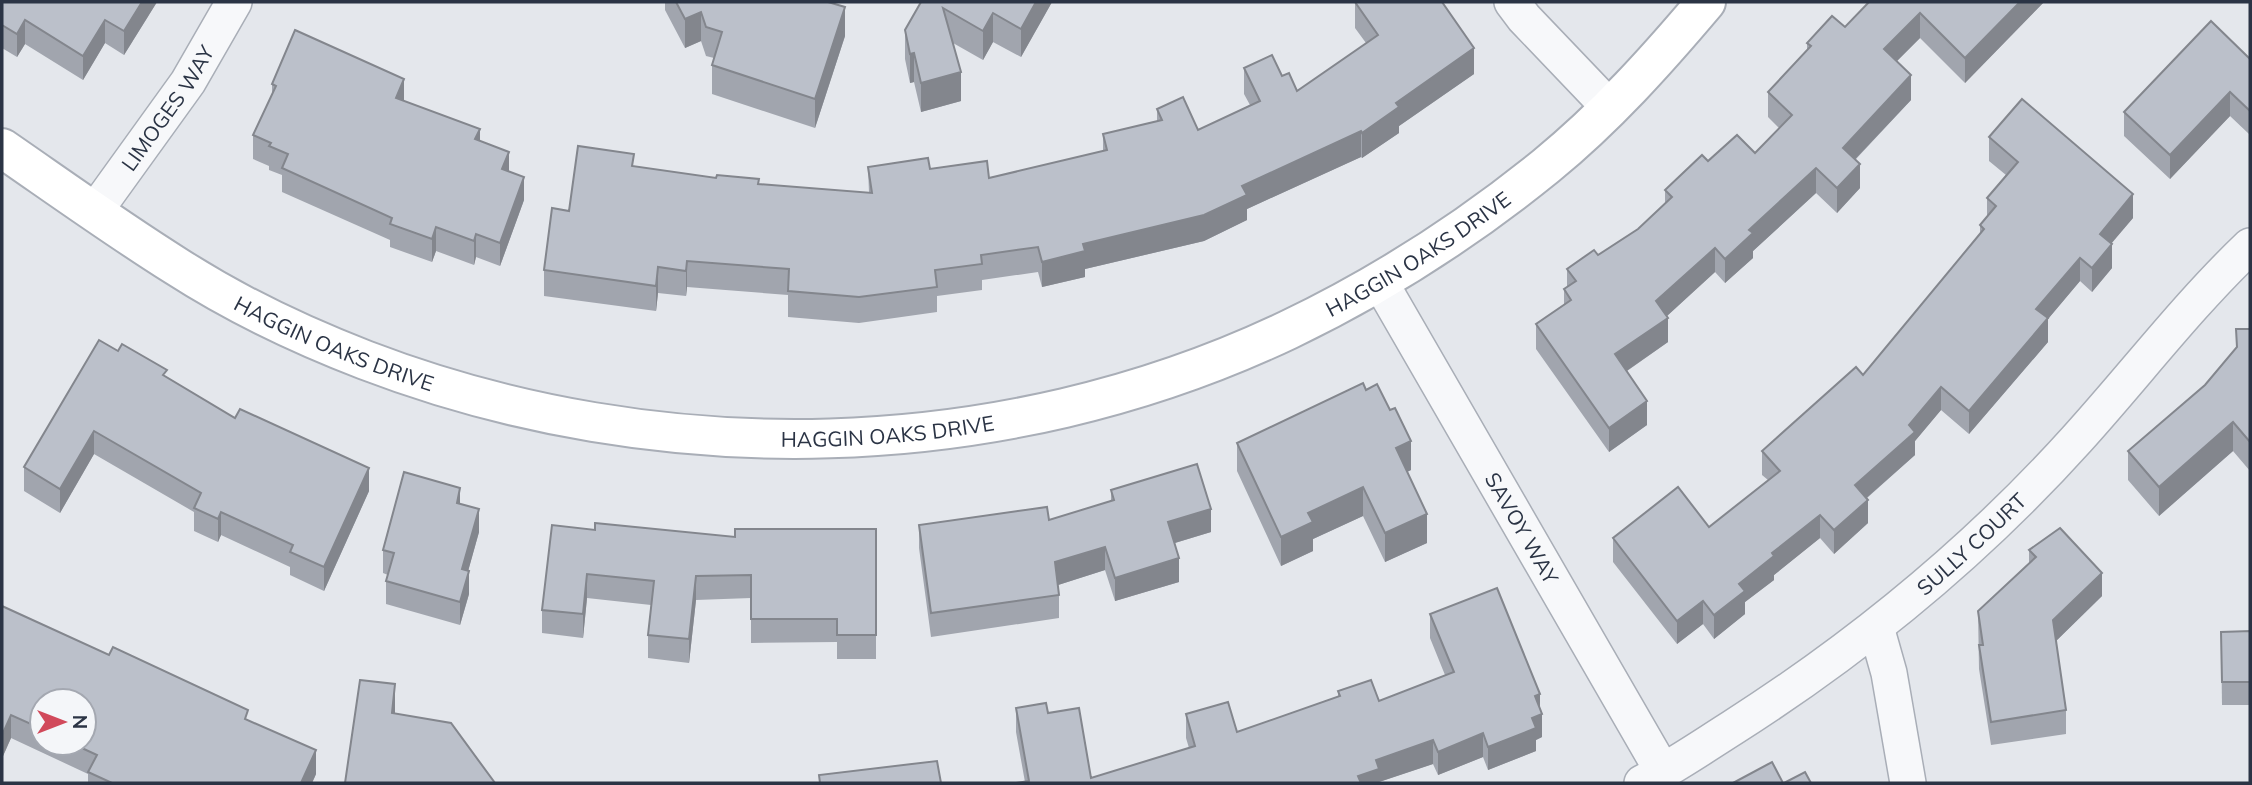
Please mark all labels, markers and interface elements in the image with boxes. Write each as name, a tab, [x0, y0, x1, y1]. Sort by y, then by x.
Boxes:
street label: LIMOGES WAY	[115, 41, 219, 176]
street label: HAGGIN OAKS DRIVE	[1321, 186, 1515, 322]
street label: HAGGIN OAKS DRIVE	[230, 290, 437, 396]
street label: HAGGIN OAKS DRIVE	[781, 409, 996, 452]
street label: SAVOY WAY	[1480, 468, 1564, 588]
street label: SULLY COURT	[1911, 487, 2032, 601]
north arrow	[28, 687, 98, 757]
text: N	[68, 715, 92, 729]

